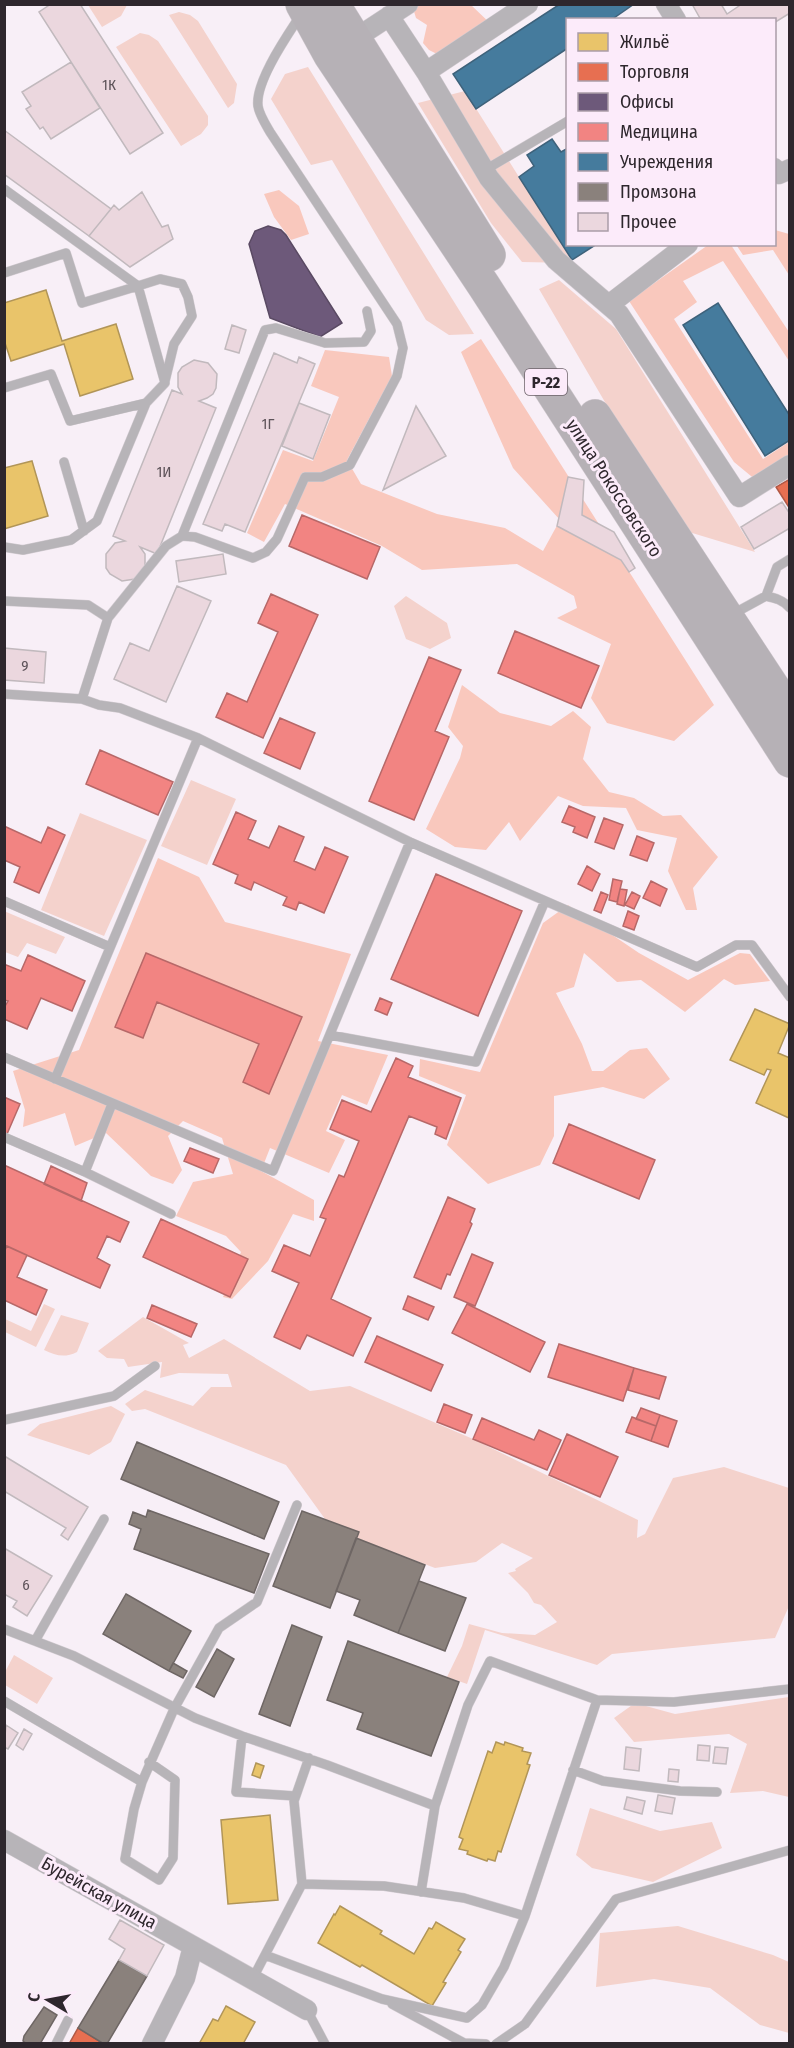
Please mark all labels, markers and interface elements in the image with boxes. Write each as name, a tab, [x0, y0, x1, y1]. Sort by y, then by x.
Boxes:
legend	[566, 18, 776, 246]
text: Жильё	[620, 31, 670, 53]
text: Торговля	[620, 61, 689, 83]
house number: 1К	[102, 76, 116, 94]
text: Офисы	[620, 91, 674, 113]
text: Медицина	[620, 121, 698, 143]
text: Учреждения	[619, 151, 713, 173]
text: Промзона	[620, 181, 697, 203]
text: Прочее	[620, 211, 677, 233]
road number: Р-22	[525, 369, 567, 395]
house number: 1Г	[262, 415, 274, 433]
street label: улица Рокоссовского	[561, 415, 667, 561]
house number: 1И	[157, 463, 171, 481]
house number: 9	[21, 657, 29, 675]
house number: 6	[22, 1576, 30, 1594]
street label: Бурейская улица	[37, 1852, 161, 1934]
north arrow	[18, 1970, 78, 2030]
text: С	[24, 1991, 44, 2003]

